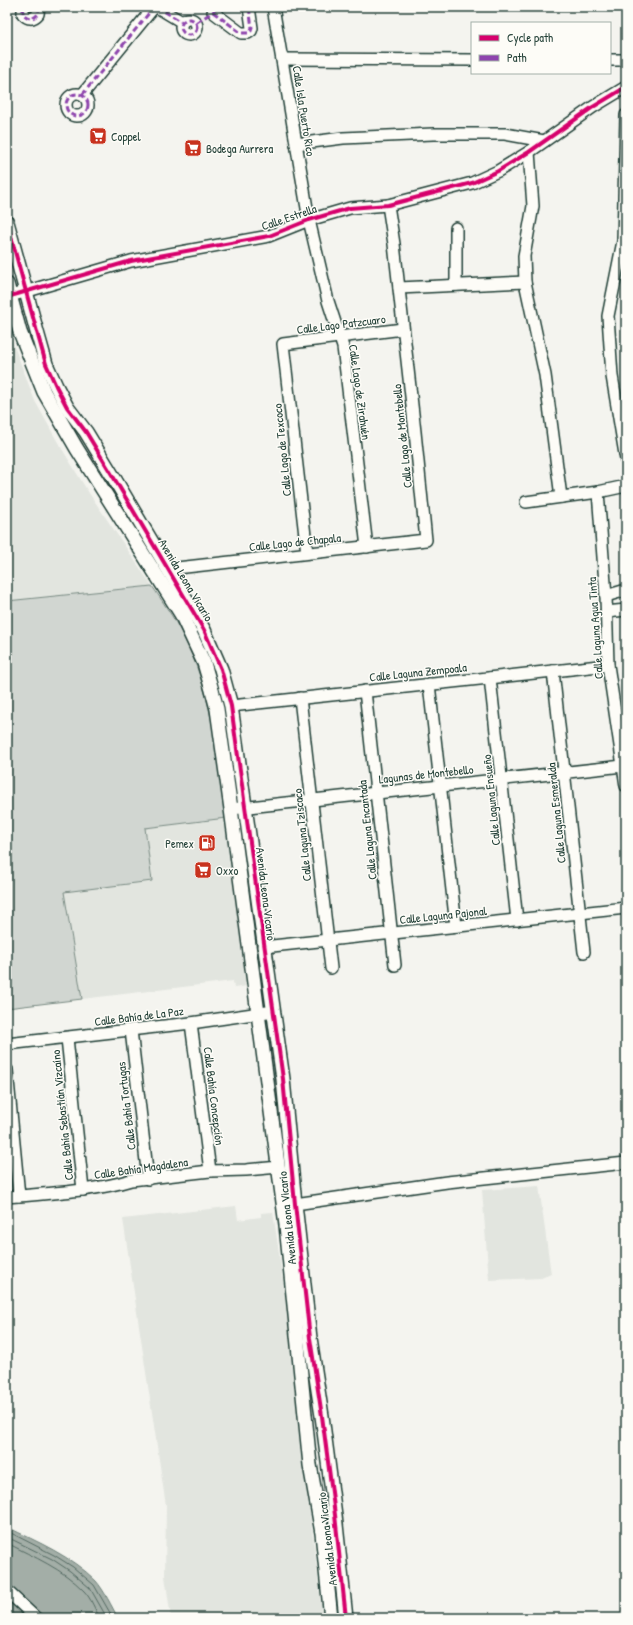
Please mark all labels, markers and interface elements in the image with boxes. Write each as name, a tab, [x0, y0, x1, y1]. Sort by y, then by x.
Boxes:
legend	[471, 22, 611, 74]
text: Cycle path	[507, 29, 553, 46]
text: Path	[507, 49, 527, 66]
street label: Calle Isla Puerto Rico	[288, 65, 320, 158]
supermarket icon: Coppel	[88, 126, 108, 146]
place label: Coppel	[111, 128, 141, 145]
supermarket icon: Bodega Aurrera	[183, 138, 203, 158]
place label: Bodega Aurrera	[206, 140, 273, 157]
street label: Calle Estrella	[259, 200, 319, 234]
street label: Calle Lago Patzcuaro	[296, 310, 387, 338]
street label: Calle Lago de Zirahuén	[345, 343, 375, 441]
street label: Calle Lago de Montebello	[388, 383, 416, 489]
street label: Calle Lago de Texcoco	[269, 403, 295, 497]
street label: Calle Lago de Chapala	[248, 529, 342, 555]
street label: Avenida Leona Vicario	[155, 536, 217, 625]
street label: Calle Laguna Agua Tinta	[583, 576, 607, 680]
street label: Calle Laguna Zempoala	[368, 658, 468, 686]
street label: Calle Laguna Ensueño	[478, 754, 504, 846]
street label: Lagunas de Montebello	[378, 761, 474, 787]
street label: Calle Laguna Esmeralda	[542, 762, 570, 864]
street label: Calle Laguna Encantada	[353, 779, 381, 881]
street label: Calle Laguna Tziscaco	[289, 788, 315, 882]
fuel station icon: Pemex	[197, 833, 217, 853]
place label: Pemex	[165, 835, 194, 852]
street label: Avenida Leona Vicario	[252, 847, 280, 942]
supermarket icon: Oxxo	[193, 860, 213, 880]
place label: Oxxo	[216, 862, 238, 879]
street label: Calle Laguna Pajonal	[399, 902, 488, 928]
street label: Calle Bahía de La Paz	[93, 1002, 185, 1030]
street label: Calle Bahía Concepción	[200, 1046, 228, 1146]
street label: Calle Bahía Sebastián Vizcaíno	[47, 1049, 77, 1181]
street label: Calle Bahía Tortugas	[112, 1061, 140, 1151]
street label: Calle Bahía Magdalena	[93, 1153, 189, 1183]
street label: Avenida Leona Vicario	[274, 1170, 300, 1265]
street label: Avenida Leona Vicario	[313, 1491, 341, 1586]

